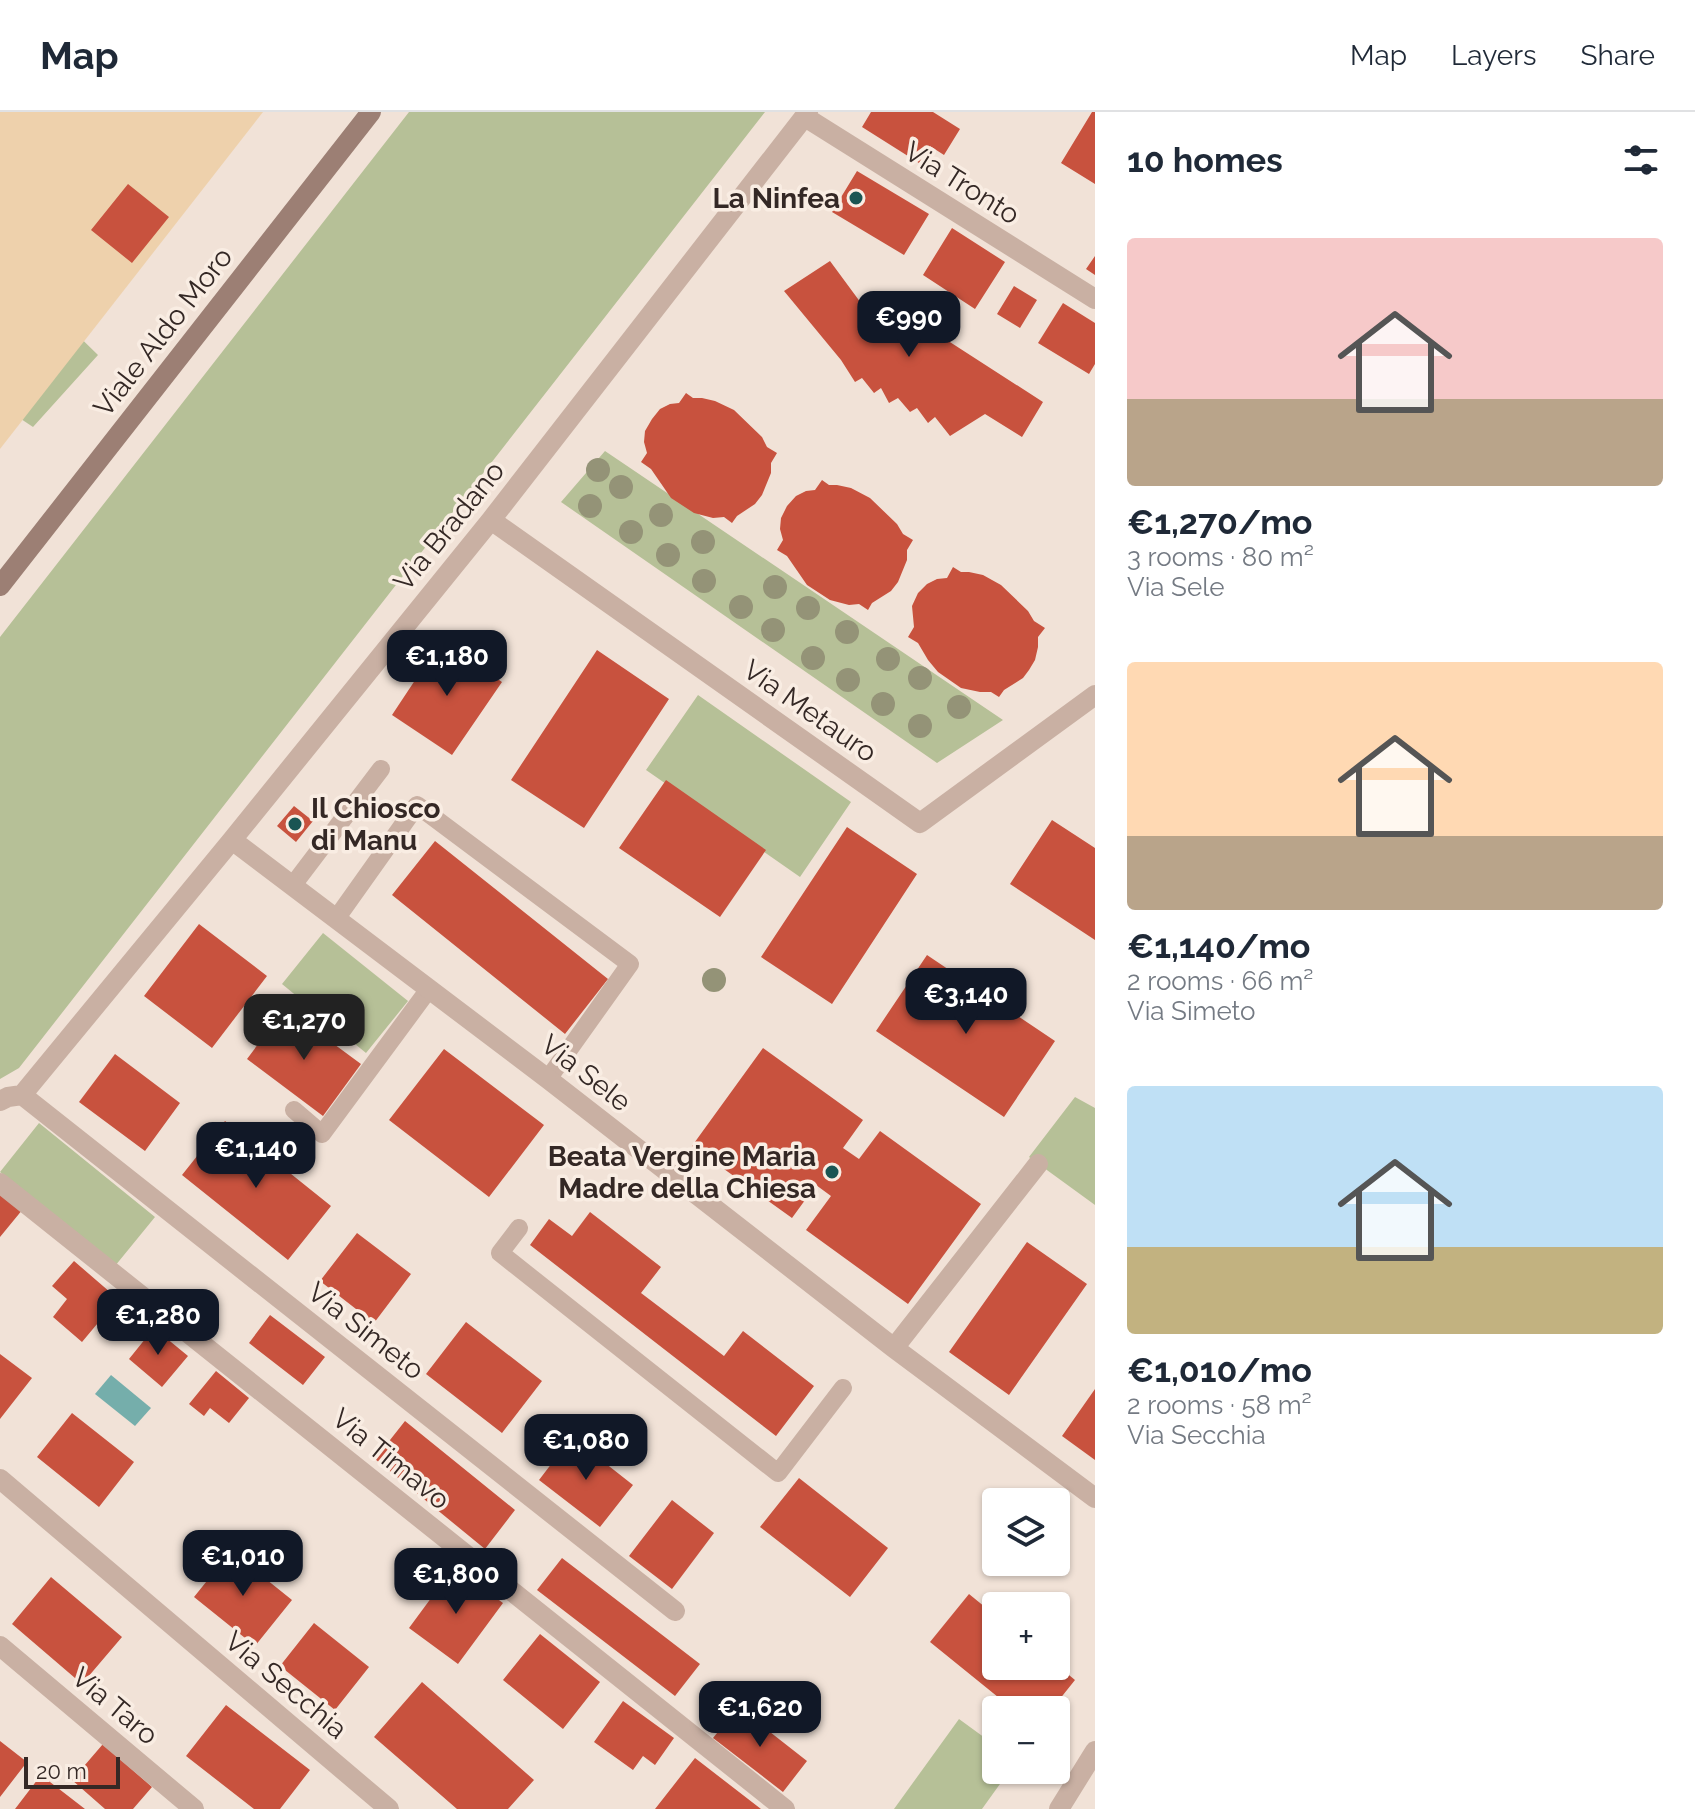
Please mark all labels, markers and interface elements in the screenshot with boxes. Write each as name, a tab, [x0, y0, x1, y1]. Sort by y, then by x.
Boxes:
text: Map	[40, 33, 119, 78]
text: Map	[1350, 39, 1407, 72]
text: Layers	[1451, 39, 1537, 72]
text: Share	[1581, 39, 1655, 72]
street label: Via Tronto	[898, 135, 1026, 231]
icon: filters	[1619, 138, 1663, 182]
text: 10 homes	[1127, 140, 1283, 180]
place label: La Ninfea	[712, 182, 840, 215]
marker: La Ninfea	[847, 189, 865, 207]
street label: Viale Aldo Moro	[87, 241, 239, 423]
icon: home	[1323, 290, 1467, 434]
pin: €990	[862, 291, 956, 359]
text: €990	[875, 302, 943, 332]
street label: Via Bradano	[387, 455, 511, 597]
text: €1,270/mo	[1127, 502, 1312, 542]
text: 3 rooms · 80 m²	[1127, 542, 1314, 572]
text: Via Sele	[1127, 572, 1225, 602]
pin: €1,180	[382, 630, 512, 698]
text: €1,180	[405, 641, 489, 671]
street label: Via Metauro	[737, 653, 883, 769]
icon: home	[1323, 714, 1467, 858]
place label: Il Chiosco di Manu	[311, 792, 441, 857]
marker: Il Chiosco di Manu	[286, 815, 304, 833]
text: €1,140/mo	[1127, 926, 1310, 966]
text: 2 rooms · 66 m²	[1127, 966, 1313, 996]
pin: €3,140	[901, 968, 1031, 1036]
text: €3,140	[924, 979, 1008, 1009]
pin: €1,270	[239, 994, 369, 1062]
text: Via Simeto	[1127, 996, 1256, 1026]
text: €1,270	[262, 1005, 346, 1035]
street label: Via Sele	[534, 1028, 638, 1118]
pin: €1,140	[191, 1122, 321, 1190]
text: €1,140	[214, 1133, 298, 1163]
icon: home	[1323, 1138, 1467, 1282]
place label: Beata Vergine Maria Madre della Chiesa	[548, 1140, 816, 1205]
marker: Beata Vergine Maria Madre della Chiesa	[823, 1163, 841, 1181]
street label: Via Simeto	[301, 1275, 431, 1387]
pin: €1,280	[93, 1289, 223, 1357]
text: €1,280	[115, 1300, 201, 1330]
text: €1,010/mo	[1127, 1350, 1312, 1390]
text: 2 rooms · 58 m²	[1127, 1390, 1312, 1420]
street label: Via Timavo	[326, 1402, 456, 1516]
pin: €1,080	[521, 1414, 651, 1482]
text: Via Secchia	[1127, 1420, 1266, 1450]
text: €1,080	[542, 1425, 630, 1455]
map controls	[982, 1488, 1070, 1784]
button: layers	[982, 1488, 1070, 1576]
pin: €1,010	[178, 1530, 308, 1598]
text: €1,010	[201, 1541, 285, 1571]
pin: €1,800	[391, 1548, 521, 1616]
text: €1,800	[412, 1559, 500, 1589]
button: +	[982, 1592, 1070, 1680]
street label: Via Secchia	[218, 1624, 354, 1746]
street label: Via Taro	[65, 1661, 165, 1751]
pin: €1,620	[695, 1681, 825, 1749]
text: €1,620	[717, 1692, 803, 1722]
button: −	[982, 1696, 1070, 1784]
scale bar	[24, 1753, 120, 1789]
text: 20 m	[36, 1758, 87, 1784]

